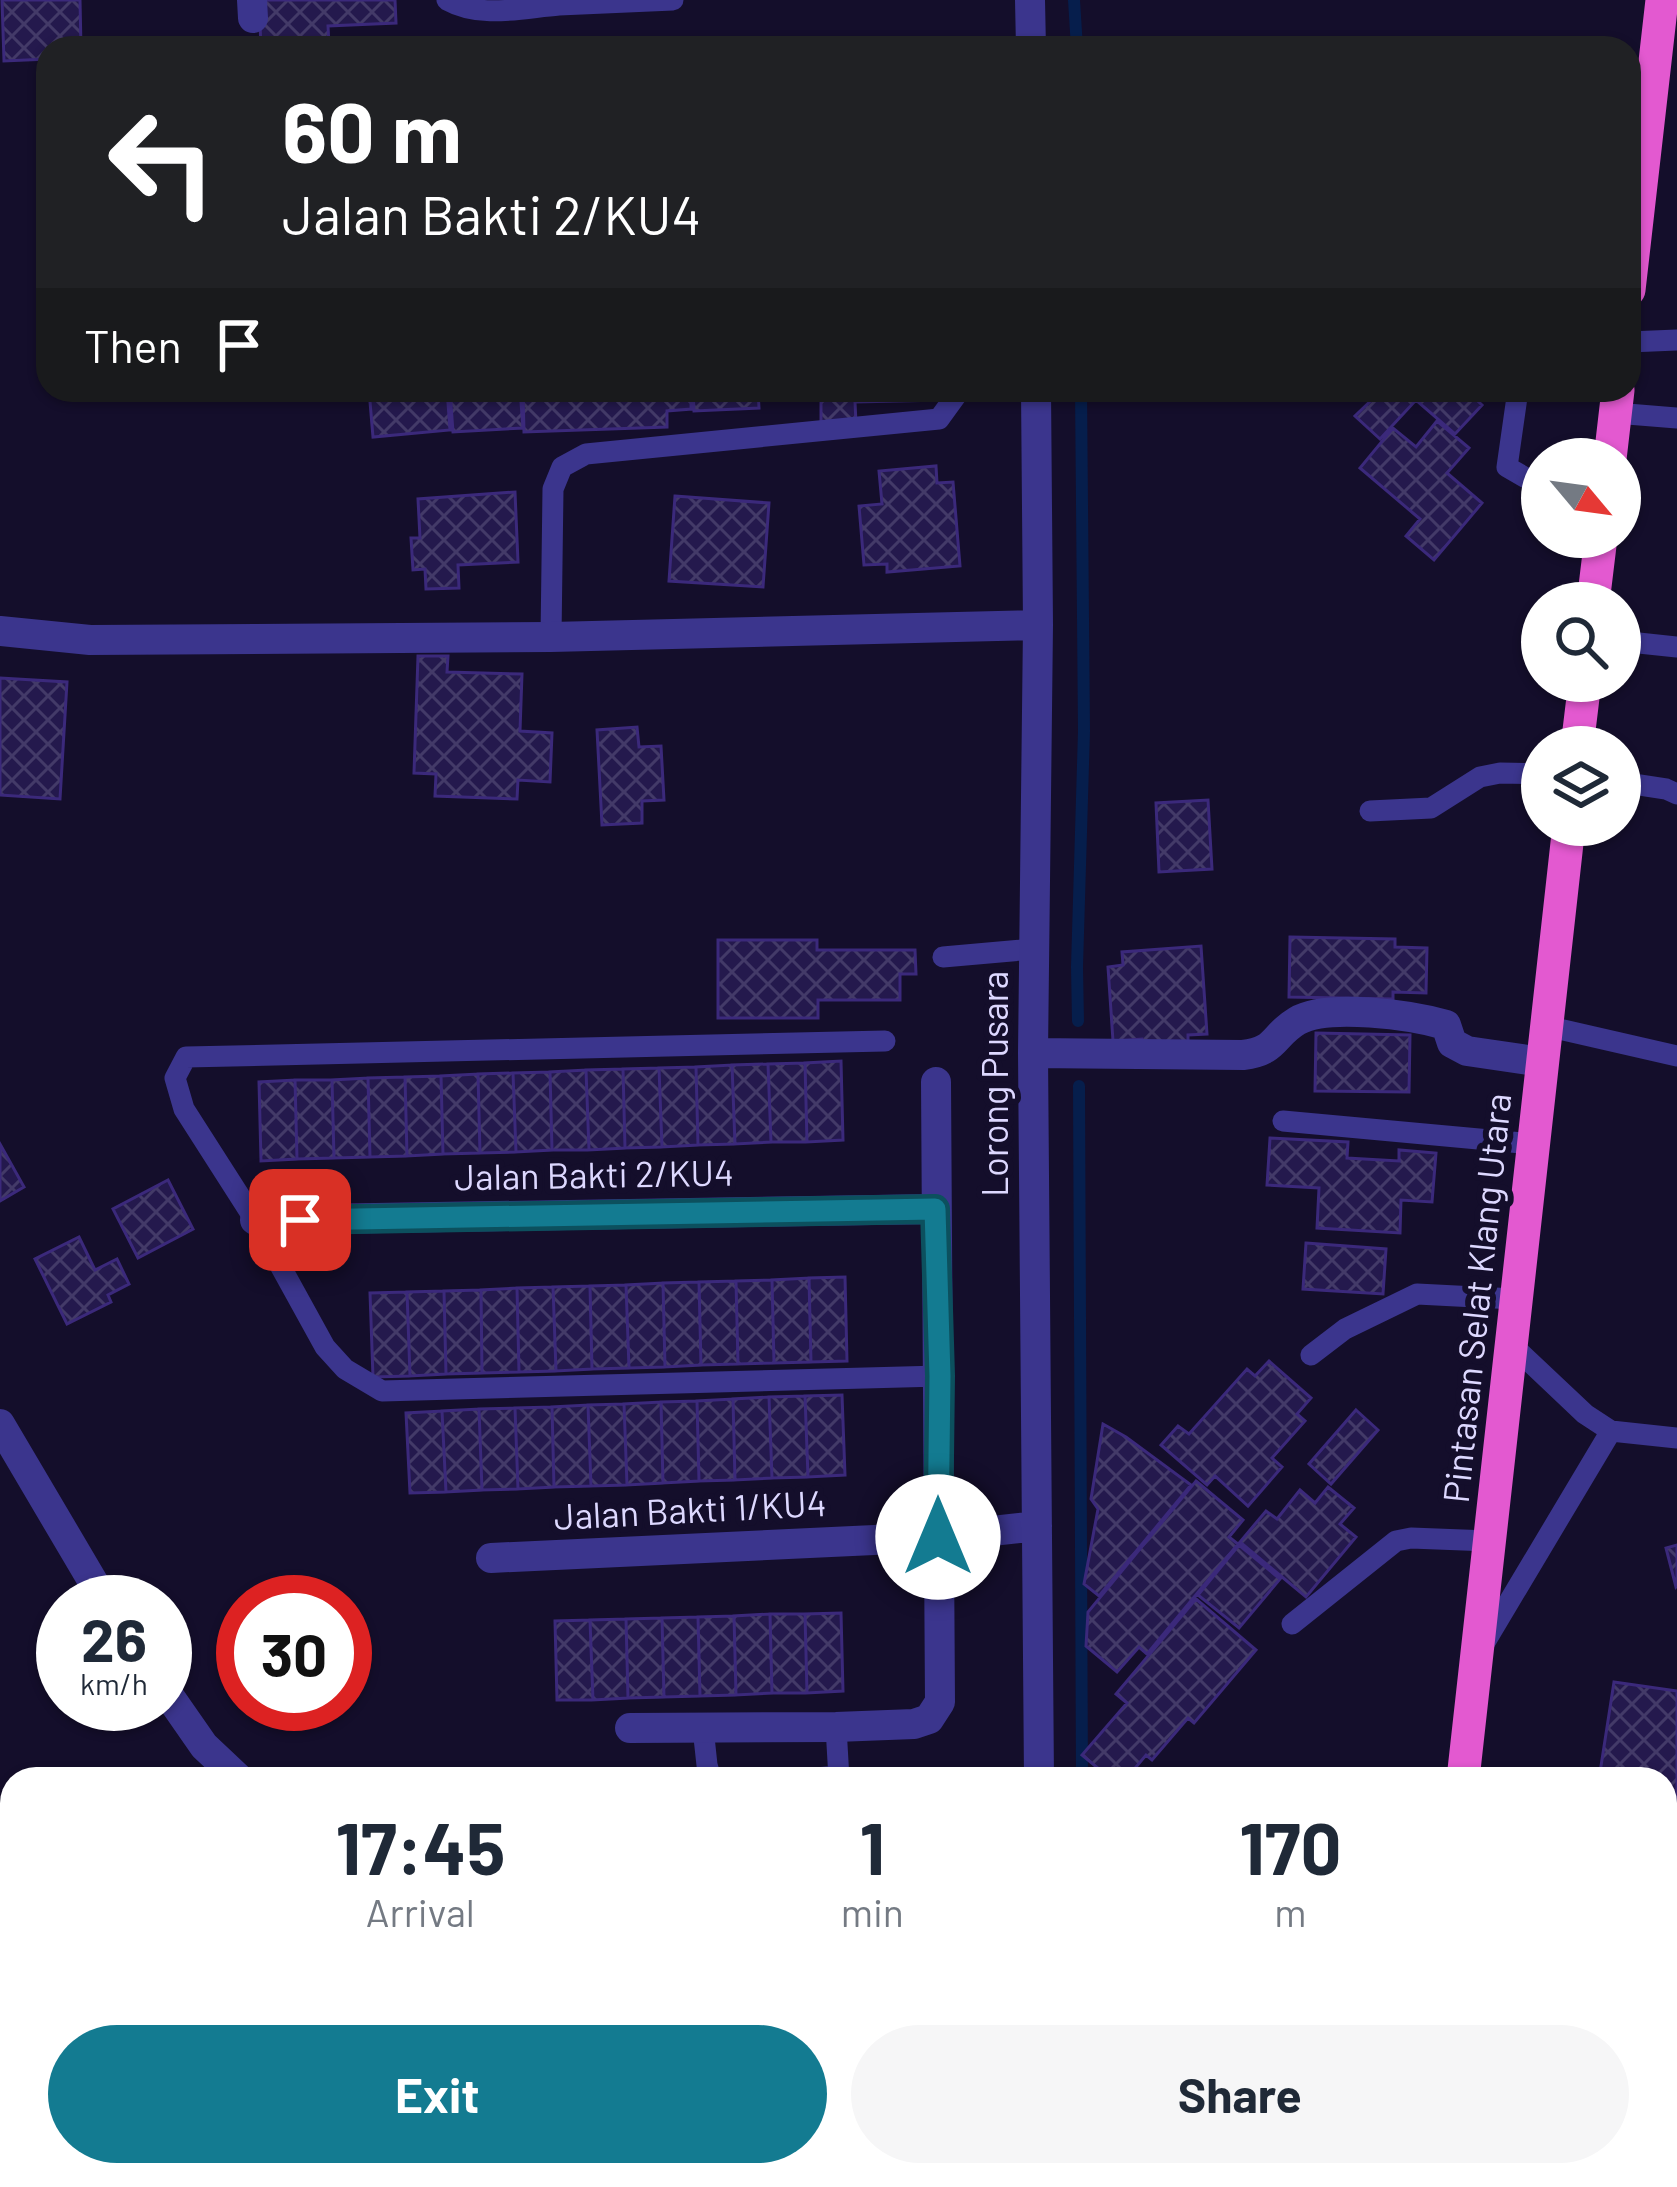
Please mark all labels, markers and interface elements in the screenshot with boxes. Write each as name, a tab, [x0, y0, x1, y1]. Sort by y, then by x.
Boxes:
text: 60 m	[282, 79, 462, 180]
icon: left	[84, 84, 240, 240]
text: Jalan Bakti 2/KU4	[282, 181, 701, 246]
icon: arrive	[206, 312, 272, 378]
text: Then	[84, 318, 182, 372]
north arrow	[1521, 438, 1641, 558]
map controls	[1521, 438, 1641, 846]
button: search	[1521, 582, 1641, 702]
button: layers	[1521, 726, 1641, 846]
street label: Lorong Pusara	[972, 971, 1015, 1197]
street label: Pintasan Selat Klang Utara	[1433, 1091, 1518, 1505]
street label: Jalan Bakti 2/KU4	[454, 1150, 734, 1197]
pin	[249, 1169, 351, 1271]
icon: arrive	[267, 1187, 333, 1253]
position arrow	[875, 1474, 1001, 1600]
street label: Jalan Bakti 1/KU4	[553, 1480, 827, 1537]
speed limit sign: 30	[216, 1575, 372, 1731]
text: 26	[81, 1602, 147, 1674]
text: km/h	[80, 1665, 148, 1701]
text: 17:45	[335, 1803, 505, 1889]
text: 1	[859, 1803, 885, 1889]
text: 170	[1239, 1803, 1342, 1889]
text: Arrival	[366, 1888, 475, 1935]
text: min	[841, 1888, 904, 1935]
text: m	[1274, 1888, 1307, 1935]
button: Exit	[48, 2025, 827, 2163]
button: Share	[851, 2025, 1629, 2163]

